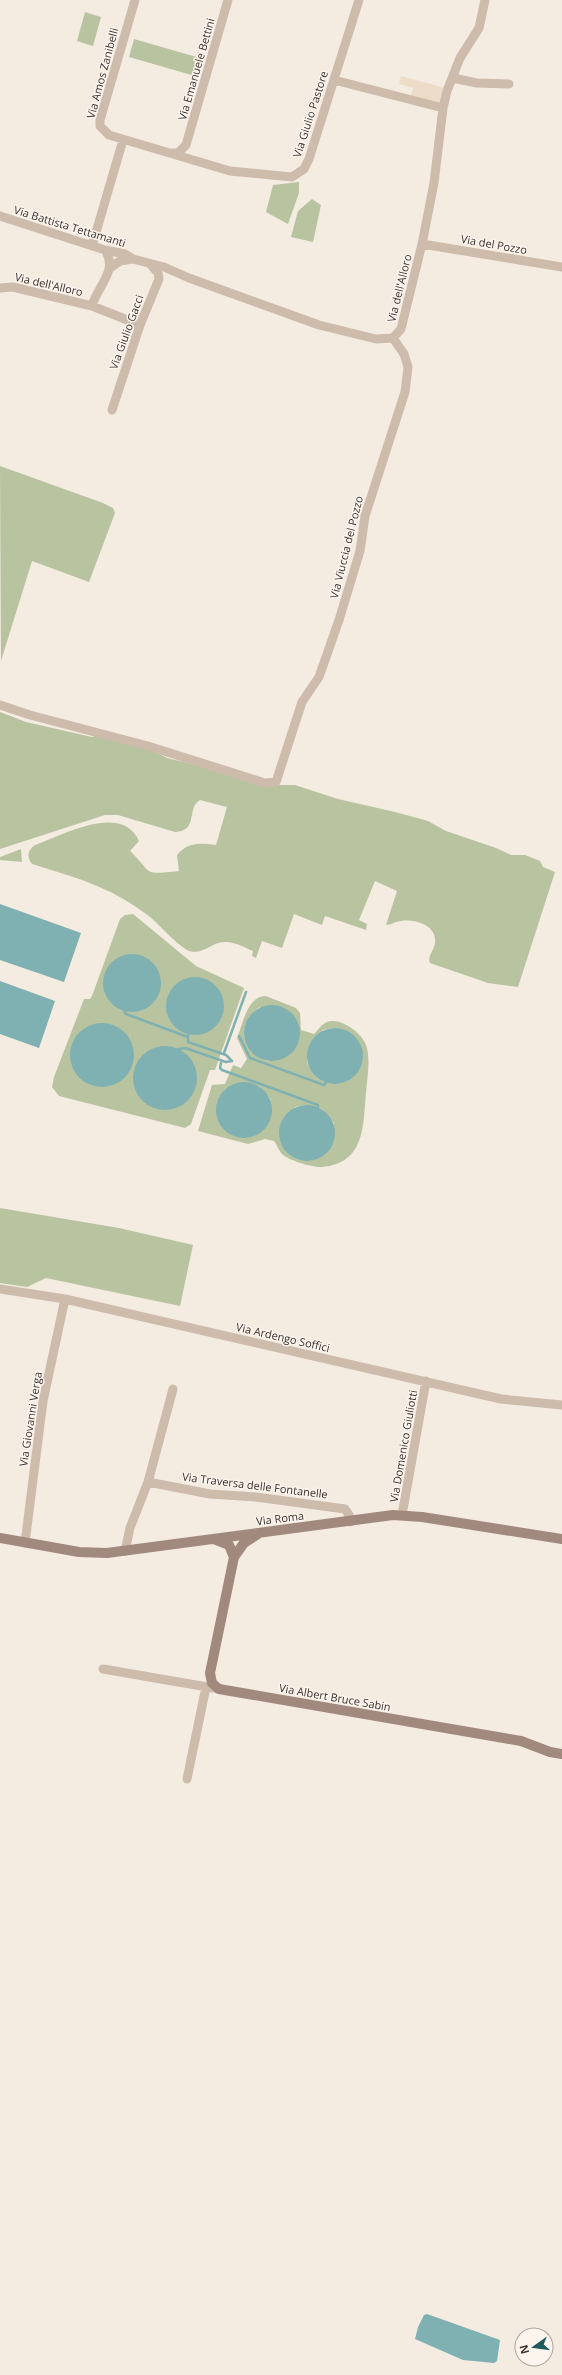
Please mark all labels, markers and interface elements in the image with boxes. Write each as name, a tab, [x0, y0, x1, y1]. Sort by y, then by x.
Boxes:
street label: Via Emanuele Bettini	[174, 16, 218, 122]
street label: Via Amos Zanibelli	[83, 26, 121, 120]
street label: Via Giulio Pastore	[289, 69, 331, 159]
street label: Via Battista Tettamanti	[12, 202, 128, 250]
street label: Via del Pozzo	[460, 231, 529, 257]
street label: Via dell'Alloro	[383, 252, 415, 323]
street label: Via dell'Alloro	[13, 269, 85, 299]
street label: Via Giulio Gacci	[106, 293, 146, 371]
street label: Via Viuccia del Pozzo	[326, 494, 366, 600]
street label: Via Ardengo Soffici	[235, 1319, 331, 1355]
street label: Via Giovanni Verga	[15, 1371, 45, 1467]
street label: Via Domenico Giuliotti	[386, 1389, 420, 1503]
street label: Via Traversa delle Fontanelle	[181, 1469, 329, 1501]
street label: Via Roma	[255, 1508, 305, 1528]
street label: Via Albert Bruce Sabin	[278, 1680, 392, 1714]
north arrow	[514, 2327, 554, 2367]
text: N	[515, 2343, 532, 2356]

